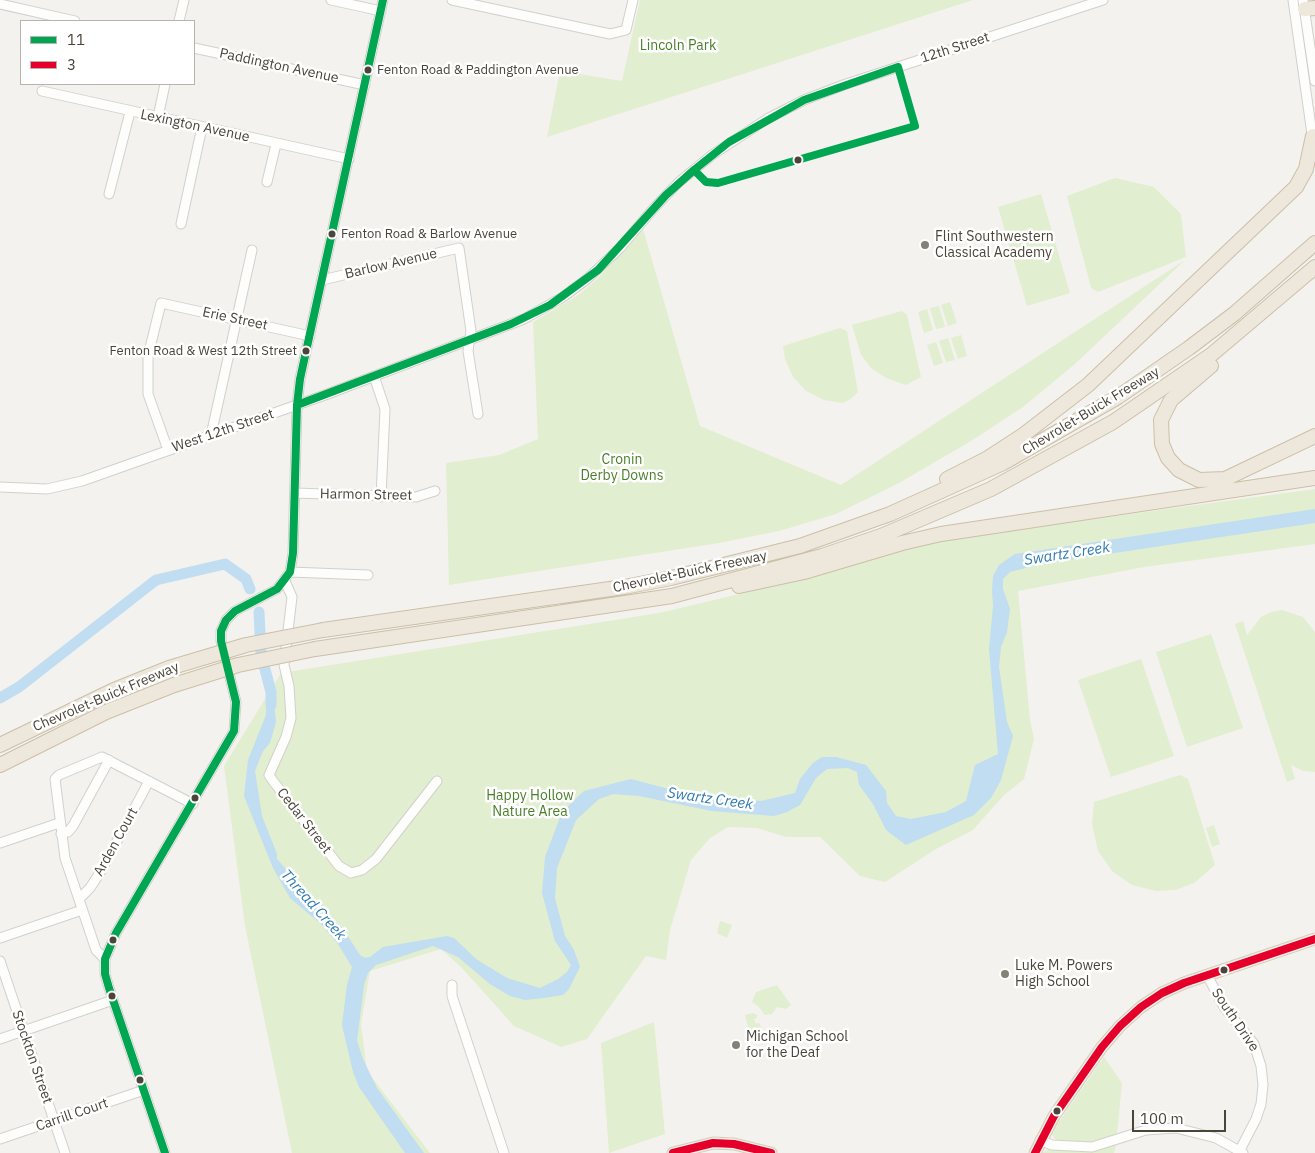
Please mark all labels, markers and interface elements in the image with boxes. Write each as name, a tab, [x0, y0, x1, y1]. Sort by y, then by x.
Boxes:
legend	[20, 20, 195, 85]
street label: 12th Street	[918, 29, 992, 67]
text: 11	[67, 30, 85, 49]
park label: Lincoln Park	[640, 38, 716, 54]
street label: Paddington Avenue	[218, 45, 340, 87]
text: 3	[67, 55, 76, 74]
place label: Fenton Road & Paddington Avenue	[377, 62, 579, 78]
marker: Fenton Road & Paddington Avenue	[363, 65, 373, 75]
street label: Lexington Avenue	[139, 106, 251, 146]
unlabelled marker	[793, 155, 803, 165]
place label: Fenton Road & Barlow Avenue	[341, 226, 517, 242]
marker: Fenton Road & Barlow Avenue	[327, 229, 337, 239]
place label: Flint Southwestern Classical Academy	[935, 229, 1054, 262]
marker: Flint Southwestern Classical Academy	[919, 239, 931, 251]
street label: Barlow Avenue	[343, 245, 439, 283]
street label: Erie Street	[201, 304, 269, 334]
place label: Fenton Road & West 12th Street	[110, 343, 297, 359]
marker: Fenton Road & West 12th Street	[301, 346, 311, 356]
street label: Chevrolet-Buick Freeway	[1019, 363, 1163, 459]
street label: West 12th Street	[170, 406, 276, 456]
park label: Cronin Derby Downs	[580, 452, 664, 484]
street label: Harmon Street	[320, 486, 412, 504]
water label: Swartz Creek	[1023, 538, 1111, 570]
street label: Chevrolet-Buick Freeway	[611, 547, 769, 597]
street label: Chevrolet-Buick Freeway	[30, 659, 182, 735]
water label: Swartz Creek	[666, 784, 754, 814]
street label: Cedar Street	[273, 785, 335, 857]
park label: Happy Hollow Nature Area	[486, 788, 574, 820]
unlabelled marker	[190, 793, 200, 803]
street label: Arden Court	[90, 805, 142, 879]
water label: Thread Creek	[277, 866, 349, 944]
unlabelled marker	[108, 935, 118, 945]
place label: Luke M. Powers High School	[1015, 958, 1113, 990]
unlabelled marker	[1219, 965, 1229, 975]
marker: Luke M. Powers High School	[999, 968, 1011, 980]
street label: South Drive	[1208, 985, 1262, 1055]
unlabelled marker	[107, 991, 117, 1001]
street label: Stockton Street	[8, 1008, 56, 1106]
place label: Michigan School for the Deaf	[746, 1029, 848, 1062]
marker: Michigan School for the Deaf	[730, 1039, 742, 1051]
unlabelled marker	[135, 1075, 145, 1085]
street label: Carrill Court	[34, 1095, 110, 1135]
scale bar	[1135, 1100, 1229, 1132]
unlabelled marker	[1052, 1106, 1062, 1116]
text: 100 m	[1140, 1109, 1184, 1128]

